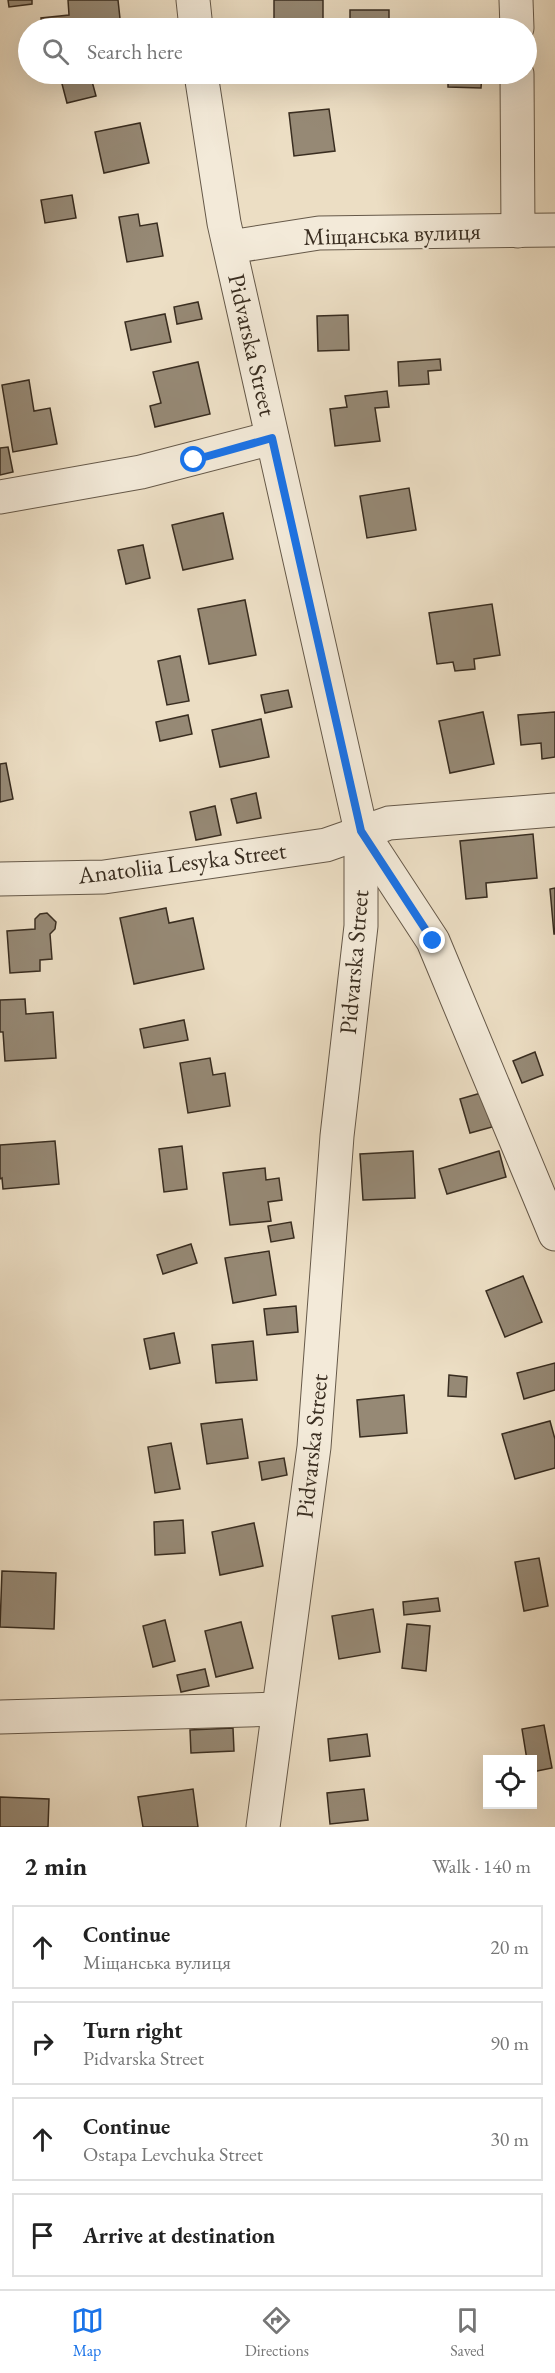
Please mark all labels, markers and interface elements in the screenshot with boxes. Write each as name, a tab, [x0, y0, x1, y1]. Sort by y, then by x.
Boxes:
search box	[18, 18, 537, 84]
icon: search	[39, 35, 72, 68]
text: Search here	[87, 37, 182, 66]
street label: Міщанська вулиця	[303, 215, 481, 252]
street label: Pidvarska Street	[221, 271, 284, 420]
route start	[180, 446, 206, 472]
street label: Anatoliia Lesyka Street	[75, 834, 288, 891]
street label: Pidvarska Street	[332, 888, 375, 1036]
route end	[419, 927, 445, 953]
street label: Pidvarska Street	[289, 1372, 335, 1520]
map controls	[483, 1755, 537, 1809]
button: locate	[483, 1755, 537, 1809]
text: 2 min	[24, 1849, 87, 1883]
text: Walk · 140 m	[432, 1853, 531, 1879]
text: Continue	[83, 1920, 170, 1949]
icon: ahead	[26, 1931, 59, 1964]
text: 20 m	[490, 1934, 529, 1960]
text: Міщанська вулиця	[83, 1949, 231, 1975]
text: Turn right	[83, 2016, 182, 2045]
icon: right	[26, 2027, 59, 2060]
text: 90 m	[490, 2030, 529, 2056]
text: Pidvarska Street	[83, 2045, 204, 2071]
text: Continue	[83, 2112, 170, 2141]
icon: ahead	[26, 2123, 59, 2156]
text: 30 m	[490, 2126, 529, 2152]
text: Ostapa Levchuka Street	[83, 2141, 263, 2167]
icon: arrive	[26, 2219, 59, 2252]
text: Arrive at destination	[83, 2221, 275, 2250]
tab: Map	[71, 2304, 104, 2361]
tab: Directions	[245, 2304, 309, 2361]
tab: Saved	[450, 2304, 484, 2361]

